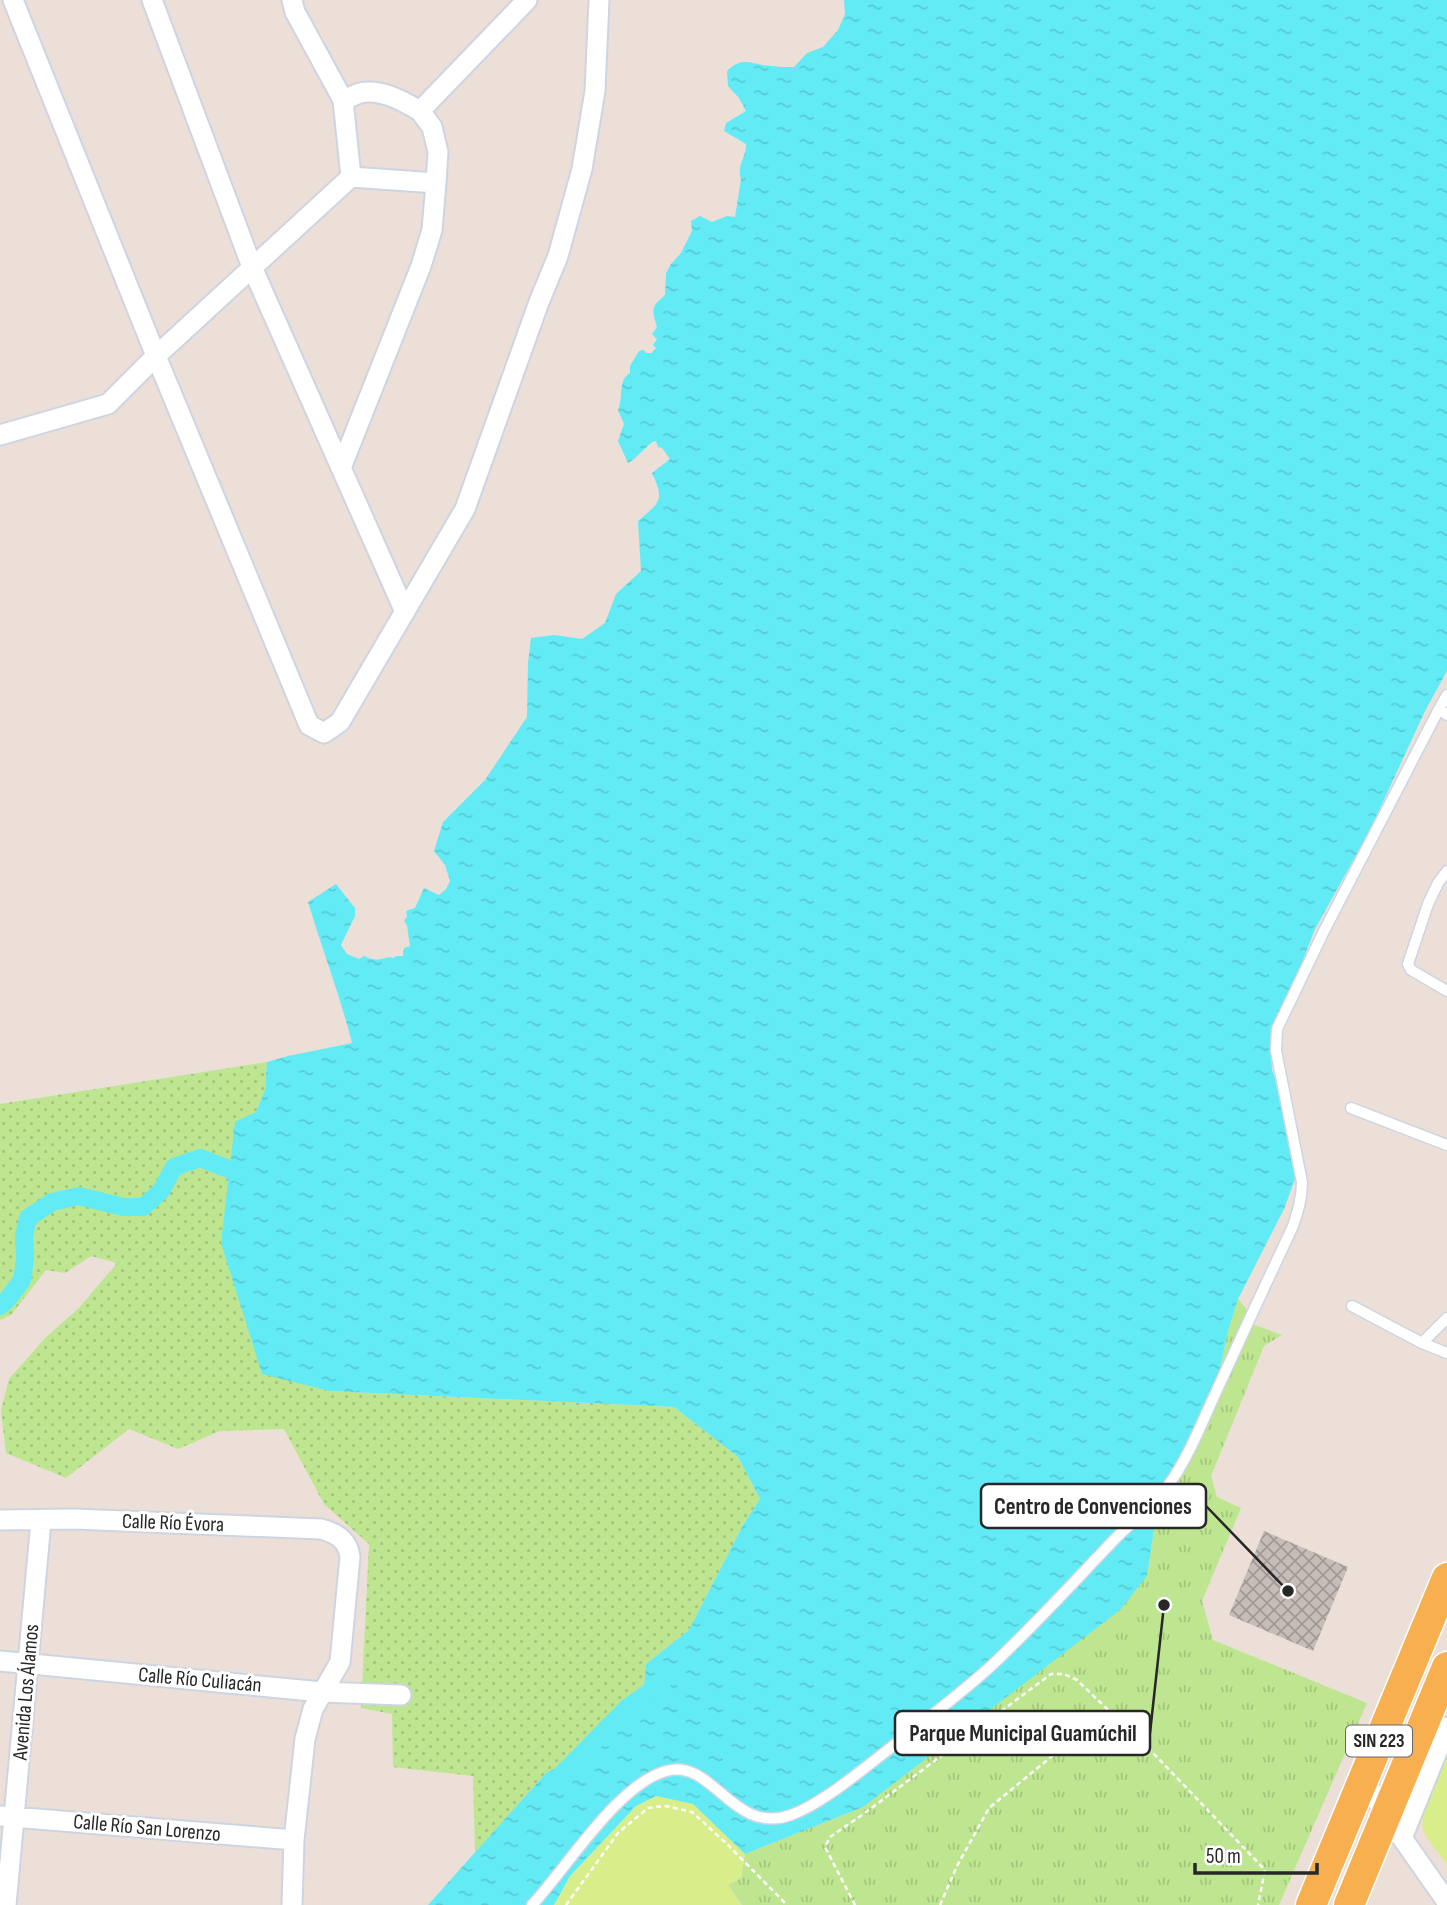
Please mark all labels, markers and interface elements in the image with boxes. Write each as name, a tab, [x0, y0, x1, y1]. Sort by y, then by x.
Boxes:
callout: Centro de Convenciones	[981, 1484, 1206, 1528]
text: Centro de Convenciones	[994, 1493, 1192, 1521]
street label: Calle Río Évora	[121, 1509, 225, 1537]
street label: Avenida Los Álamos	[8, 1623, 44, 1762]
street label: Calle Río Culiacán	[137, 1662, 263, 1698]
callout: Parque Municipal Guamúchil	[895, 1711, 1150, 1755]
text: Parque Municipal Guamúchil	[909, 1720, 1137, 1748]
road number: SIN 223	[1346, 1726, 1412, 1756]
street label: Calle Río San Lorenzo	[72, 1809, 222, 1847]
scale bar	[1195, 1832, 1318, 1876]
text: 50 m	[1206, 1844, 1241, 1869]

